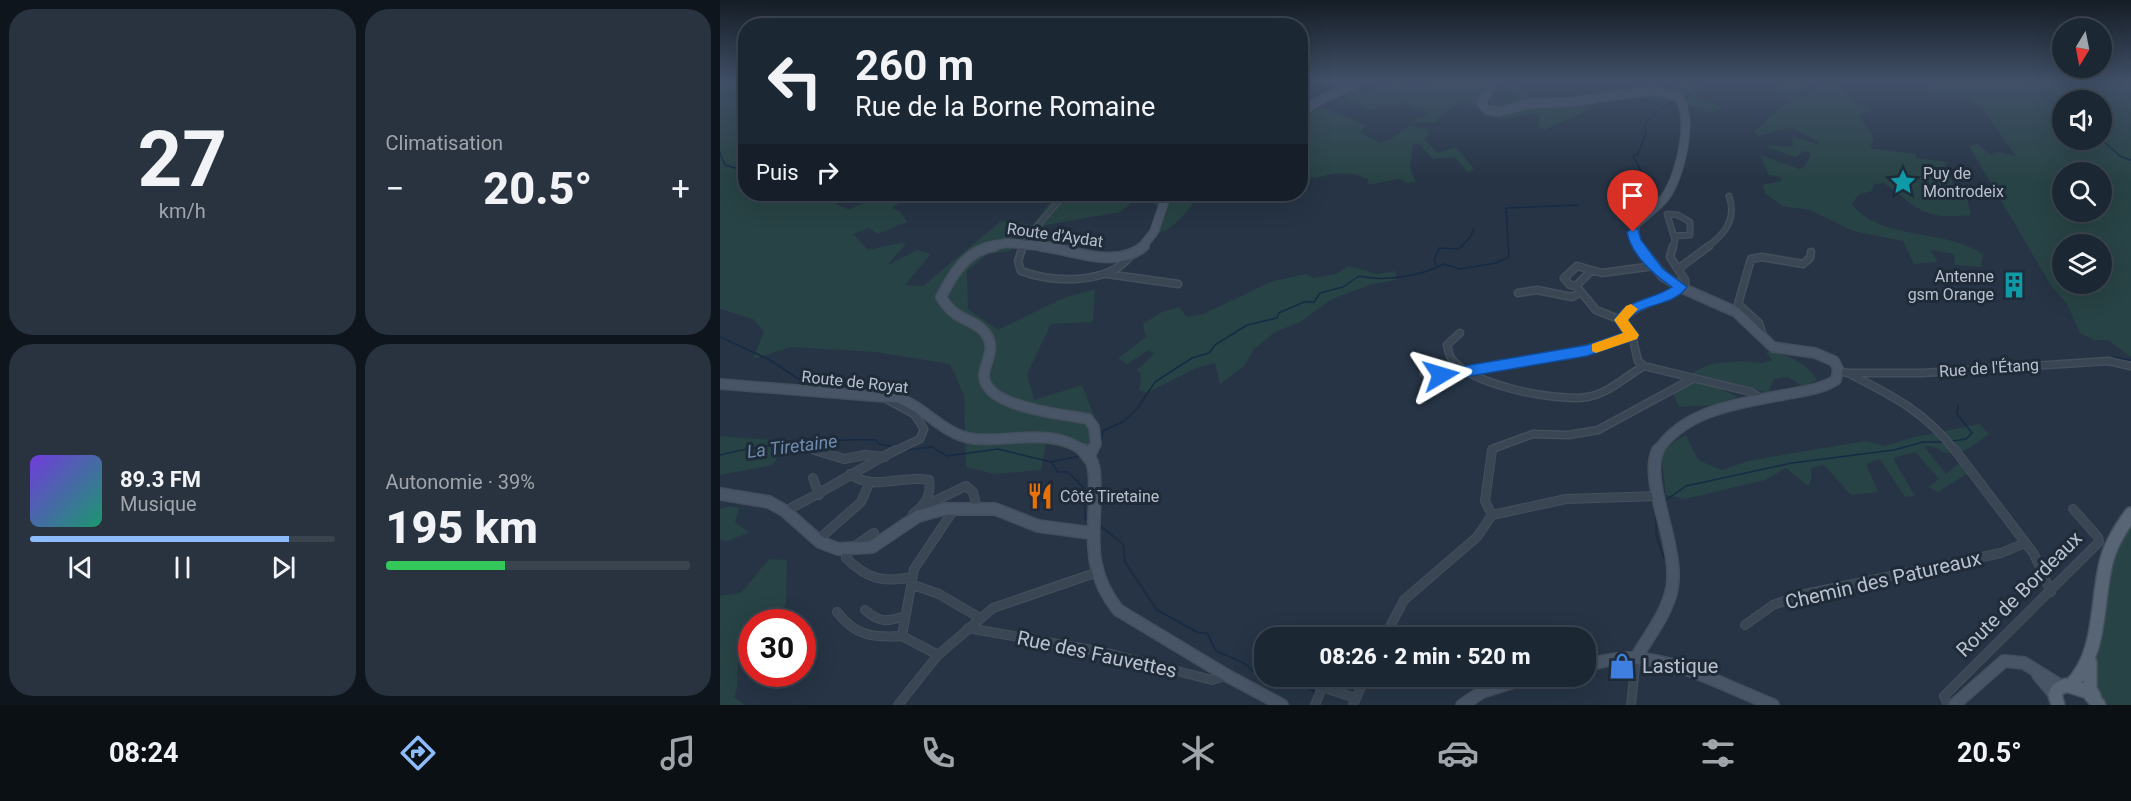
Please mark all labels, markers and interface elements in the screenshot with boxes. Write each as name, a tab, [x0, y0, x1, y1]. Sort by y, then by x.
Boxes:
north arrow	[2052, 18, 2112, 78]
map controls	[2052, 18, 2112, 294]
text: 260 m	[855, 41, 974, 90]
icon: left	[756, 42, 834, 120]
button: sound	[2052, 90, 2112, 150]
text: Rue de la Borne Romaine	[855, 91, 1155, 123]
text: 27	[137, 114, 227, 205]
text: Climatisation	[386, 131, 503, 155]
icon: right	[811, 156, 844, 189]
text: Puis	[756, 160, 799, 185]
text: 20.5°	[483, 162, 592, 215]
button: search	[2052, 162, 2112, 222]
place label: Puy de Montrodeix	[1923, 164, 2004, 201]
place icon: Puy de Montrodeix	[1888, 167, 1918, 197]
text: −	[386, 169, 404, 208]
text: +	[671, 169, 690, 208]
pin	[1607, 170, 1658, 232]
icon: arrive	[1616, 179, 1649, 212]
text: km/h	[159, 199, 206, 223]
street label: Route d'Aydat	[1006, 219, 1104, 251]
button: layers	[2052, 234, 2112, 294]
place label: Antenne gsm Orange	[1908, 267, 1994, 304]
building icon: Antenne gsm Orange	[1999, 270, 2029, 300]
position arrow	[1409, 343, 1473, 407]
street label: Rue de l'Étang	[1938, 355, 2040, 381]
street label: Route de Royat	[801, 367, 909, 397]
water label: La Tiretaine	[746, 430, 838, 462]
text: 89.3 FM	[120, 467, 201, 492]
text: Autonomie · 39%	[386, 470, 535, 494]
restaurant icon: Côté Tiretaine	[1025, 481, 1055, 511]
place label: Côté Tiretaine	[1060, 487, 1159, 506]
text: Musique	[120, 492, 197, 516]
text: 195 km	[386, 501, 538, 554]
street label: Route de Bordeaux	[1951, 526, 2087, 662]
street label: Chemin des Patureaux	[1783, 546, 1983, 614]
icon: previous	[64, 551, 97, 584]
icon: pause	[166, 551, 199, 584]
icon: next	[267, 551, 300, 584]
speed limit sign: 30	[738, 609, 816, 687]
street label: Rue des Fauvettes	[1015, 625, 1179, 683]
text: 08:26 · 2 min · 520 m	[1320, 644, 1530, 669]
shop icon: Lastique	[1607, 651, 1637, 681]
place label: Lastique	[1642, 654, 1718, 678]
icon: directions	[397, 732, 439, 774]
icon: music	[657, 732, 699, 774]
icon: phone	[917, 732, 959, 774]
icon: climate	[1177, 732, 1219, 774]
icon: car	[1437, 732, 1479, 774]
icon: filters	[1697, 732, 1739, 774]
text: 08:24	[109, 737, 179, 769]
text: 20.5°	[1957, 737, 2022, 769]

